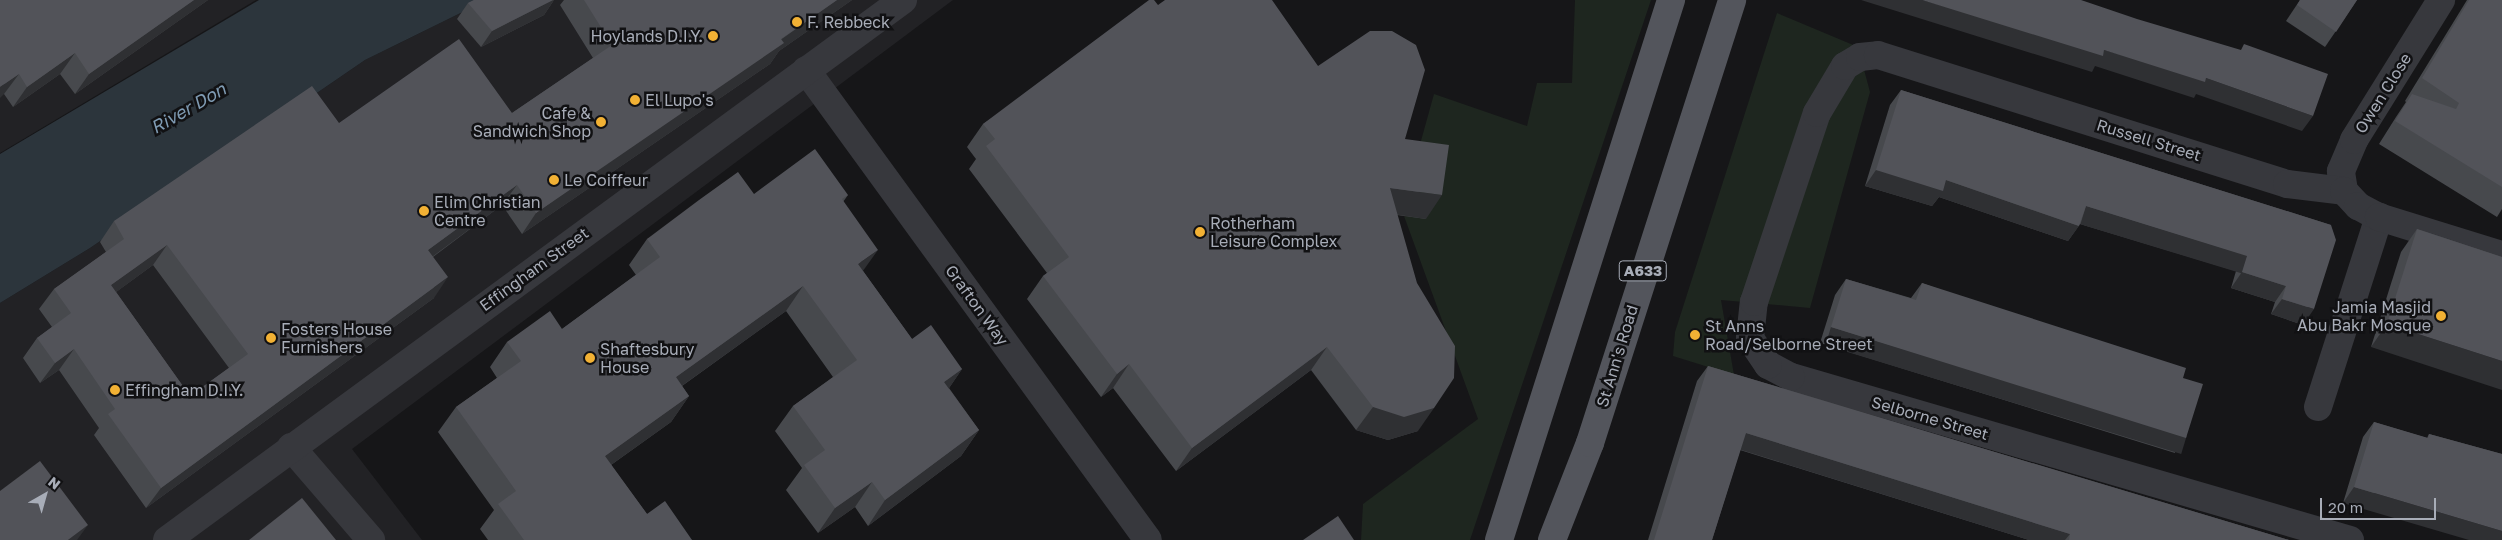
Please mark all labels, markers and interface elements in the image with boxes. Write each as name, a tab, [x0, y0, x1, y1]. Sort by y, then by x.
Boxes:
place label: F. Rebbeck	[807, 12, 890, 32]
marker: F. Rebbeck	[791, 16, 803, 28]
place label: Hoylands D.I.Y.	[590, 26, 703, 46]
marker: Hoylands D.I.Y.	[707, 30, 719, 42]
street label: Owen Close	[2351, 49, 2415, 137]
water label: River Don	[147, 78, 229, 138]
place label: El Lupo's	[645, 90, 714, 110]
marker: El Lupo's	[629, 94, 641, 106]
place label: Cafe & Sandwich Shop	[473, 103, 591, 141]
street label: Russell Street	[2095, 115, 2203, 165]
marker: Cafe & Sandwich Shop	[595, 116, 607, 128]
place label: Le Coiffeur	[564, 170, 648, 190]
marker: Le Coiffeur	[548, 174, 560, 186]
place label: Elim Christian Centre	[434, 192, 541, 230]
marker: Elim Christian Centre	[418, 205, 430, 217]
place label: Rotherham Leisure Complex	[1210, 213, 1337, 251]
street label: Effingham Street	[476, 223, 592, 315]
marker: Rotherham Leisure Complex	[1194, 226, 1206, 238]
road number: A633	[1618, 258, 1668, 284]
street label: Grafton Way	[941, 261, 1013, 349]
place label: Jamia Masjid Abu Bakr Mosque	[2297, 297, 2431, 335]
street label: St Ann's Road	[1592, 303, 1642, 409]
marker: Jamia Masjid Abu Bakr Mosque	[2435, 310, 2447, 322]
place label: St Anns Road/Selborne Street	[1705, 316, 1873, 354]
place label: Fosters House Furnishers	[281, 319, 392, 357]
marker: St Anns Road/Selborne Street	[1689, 329, 1701, 341]
marker: Fosters House Furnishers	[265, 332, 277, 344]
place label: Shaftesbury House	[600, 339, 694, 377]
marker: Shaftesbury House	[584, 352, 596, 364]
place label: Effingham D.I.Y.	[125, 380, 244, 400]
marker: Effingham D.I.Y.	[109, 384, 121, 396]
street label: Selborne Street	[1869, 392, 1991, 444]
north arrow	[20, 470, 70, 520]
text: N	[45, 473, 64, 493]
scale bar	[2322, 488, 2438, 520]
text: 20 m	[2328, 498, 2363, 516]

